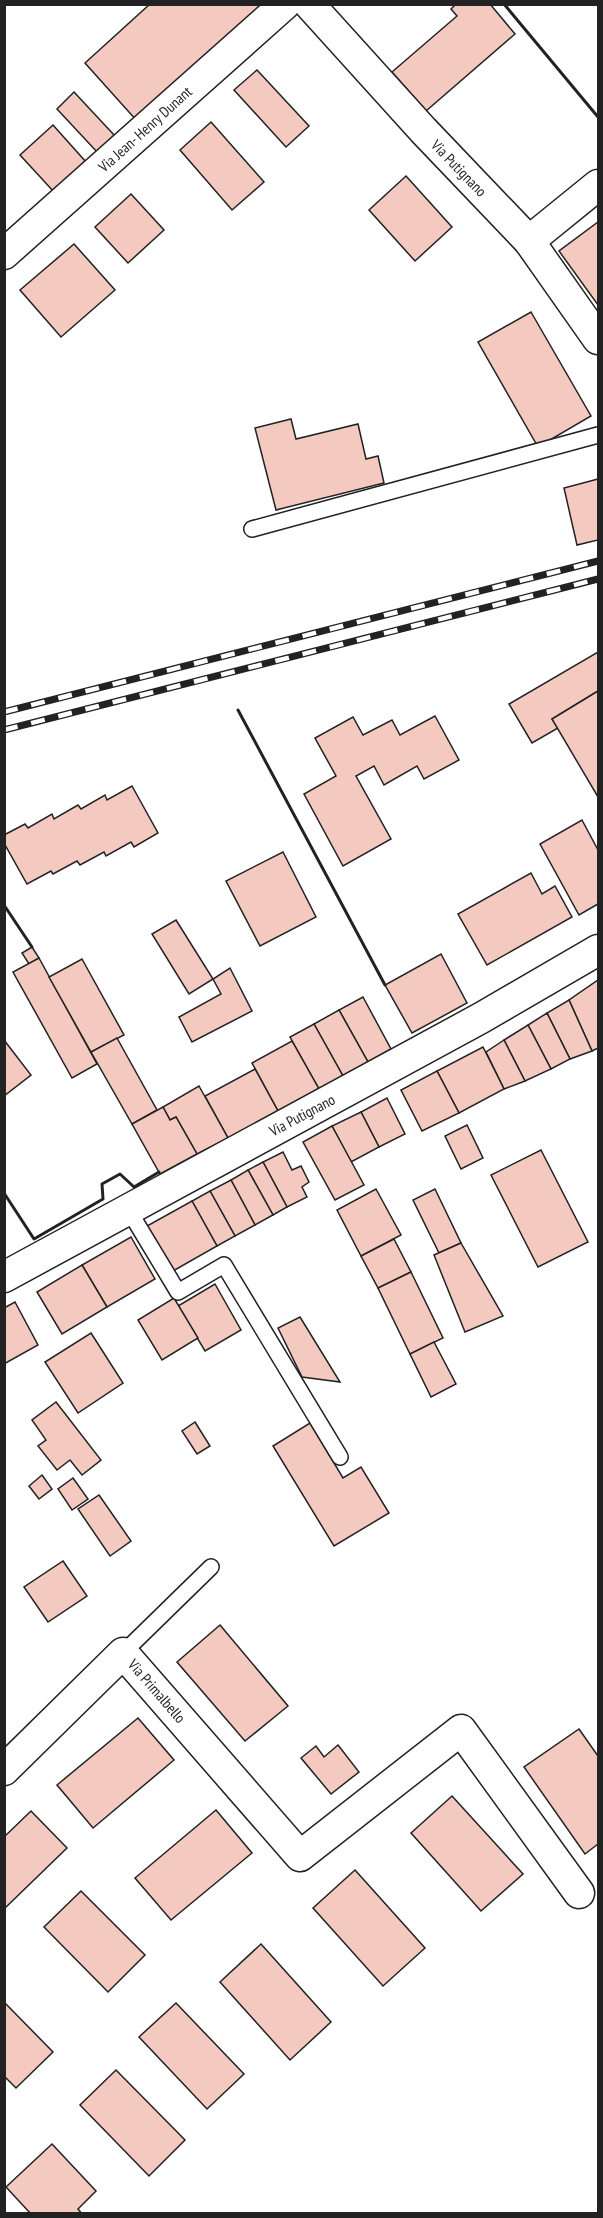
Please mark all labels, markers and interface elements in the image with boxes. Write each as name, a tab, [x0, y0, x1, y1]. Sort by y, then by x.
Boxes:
street label: Via Jean- Henry Dunant	[94, 82, 196, 177]
street label: Via Putignano	[427, 135, 491, 200]
street label: Via Putignano	[265, 1090, 338, 1141]
street label: Via Primalbello	[123, 1654, 190, 1727]

